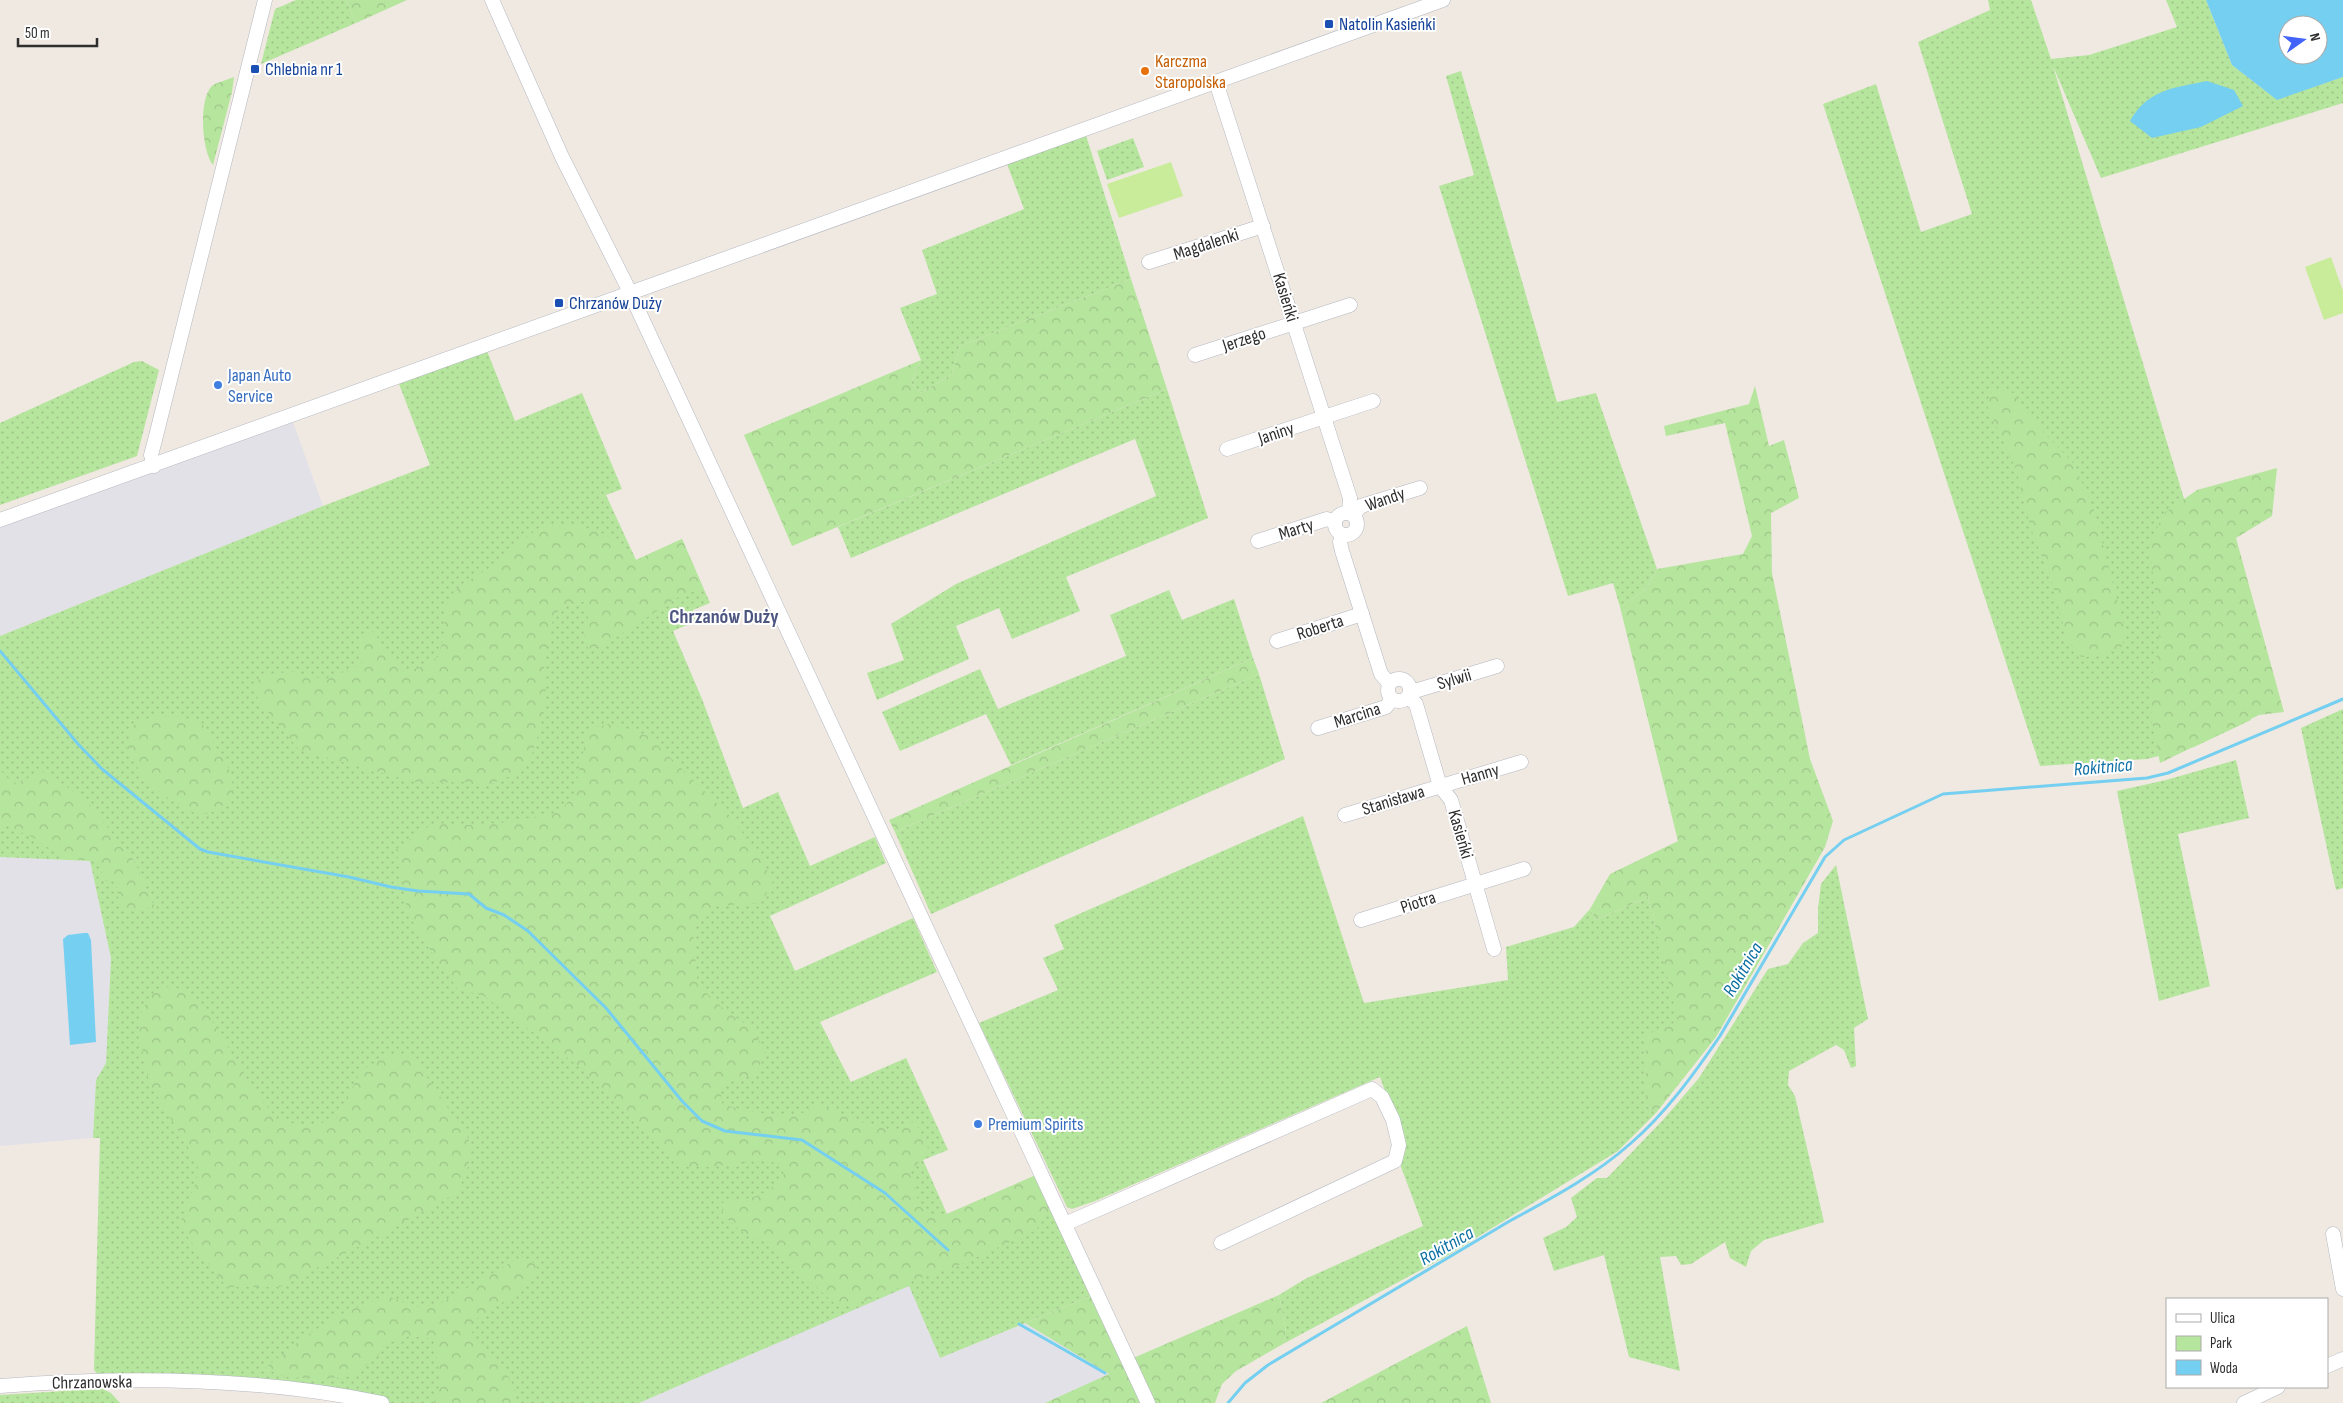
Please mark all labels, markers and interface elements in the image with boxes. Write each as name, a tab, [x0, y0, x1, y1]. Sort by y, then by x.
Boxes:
place label: Natolin Kasieńki	[1339, 14, 1436, 35]
scale bar	[18, 15, 96, 47]
north arrow	[2278, 15, 2328, 65]
marker: Natolin Kasieńki	[1323, 18, 1335, 30]
text: 50 m	[25, 24, 50, 43]
text: N	[2306, 31, 2324, 43]
place label: Karczma Staropolska	[1155, 51, 1226, 93]
place label: Chlebnia nr 1	[265, 59, 343, 80]
marker: Chlebnia nr 1	[249, 63, 261, 75]
marker: Karczma Staropolska	[1139, 65, 1151, 77]
street label: Magdalenki	[1171, 224, 1242, 265]
street label: Kasieńki	[1268, 270, 1303, 324]
place label: Chrzanów Duży	[569, 293, 662, 314]
marker: Chrzanów Duży	[553, 297, 565, 309]
street label: Jerzego	[1219, 323, 1268, 357]
place label: Japan Auto Service	[227, 365, 292, 407]
marker: Japan Auto Service	[212, 379, 224, 391]
street label: Janiny	[1255, 418, 1297, 449]
street label: Wandy	[1363, 483, 1408, 516]
street label: Marty	[1276, 514, 1316, 545]
district label: Chrzanów Duży	[669, 605, 779, 629]
street label: Roberta	[1294, 610, 1346, 645]
street label: Sylwii	[1434, 664, 1474, 695]
street label: Marcina	[1331, 698, 1383, 733]
water label: Rokitnica	[2073, 753, 2134, 782]
street label: Hanny	[1459, 759, 1502, 790]
street label: Stanisława	[1359, 781, 1427, 820]
street label: Kasieńki	[1444, 807, 1477, 861]
street label: Piotra	[1398, 887, 1438, 918]
water label: Rokitnica	[1718, 938, 1768, 1001]
place label: Premium Spirits	[988, 1114, 1083, 1135]
marker: Premium Spirits	[972, 1118, 984, 1130]
water label: Rokitnica	[1416, 1221, 1478, 1271]
legend	[2166, 1298, 2328, 1388]
text: Ulica	[2210, 1309, 2235, 1328]
text: Park	[2210, 1334, 2232, 1353]
text: Woda	[2210, 1359, 2238, 1378]
street label: Chrzanowska	[52, 1371, 132, 1394]

